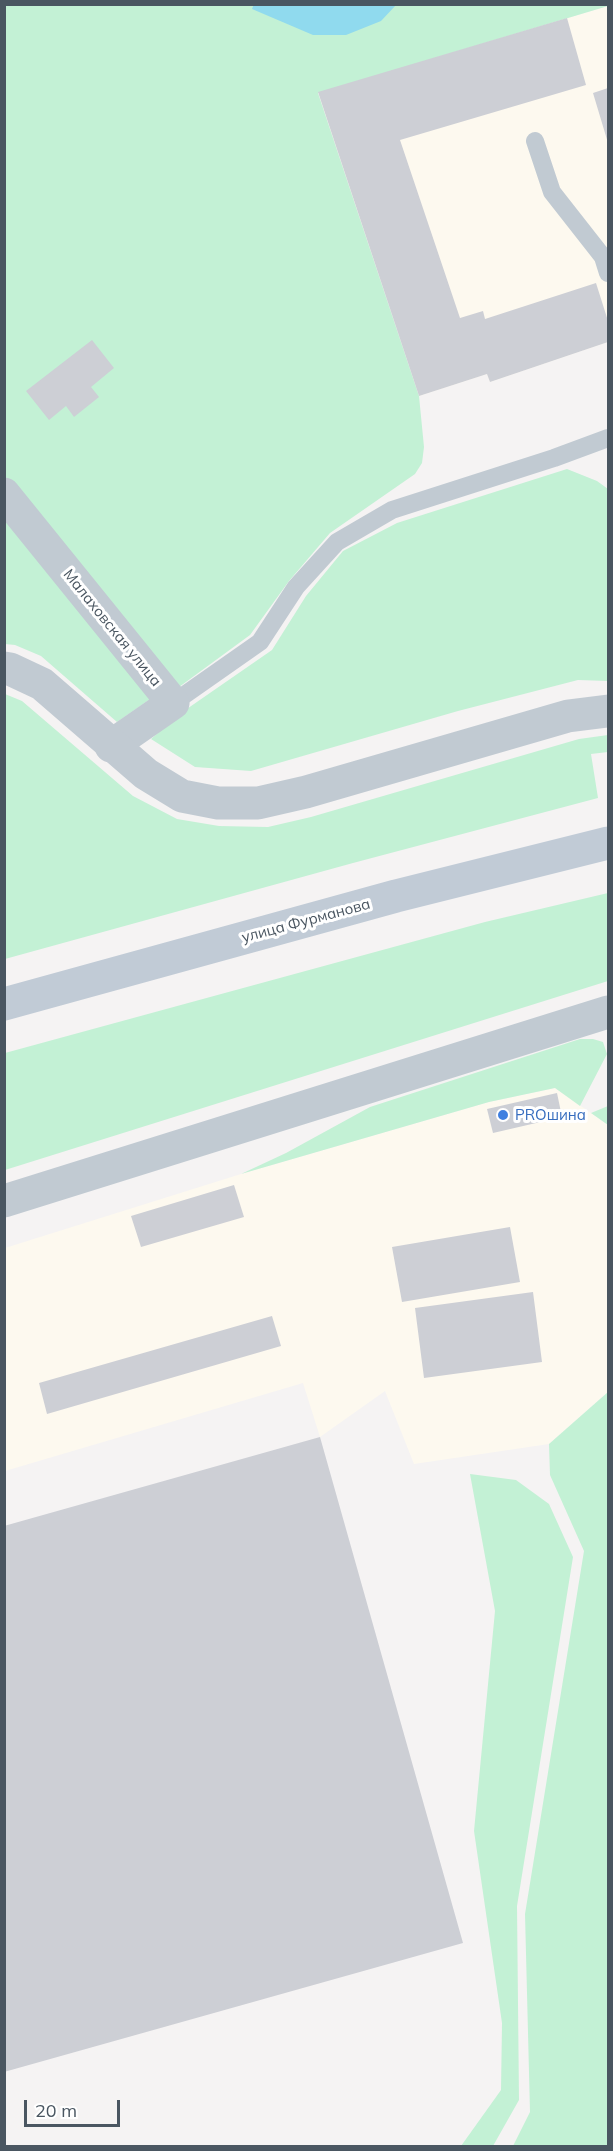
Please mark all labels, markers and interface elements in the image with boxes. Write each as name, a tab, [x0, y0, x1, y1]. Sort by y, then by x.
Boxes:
street label: Малаховская улица	[59, 566, 165, 690]
street label: улица Фурманова	[240, 895, 372, 947]
place label: PROшина	[515, 1106, 586, 1124]
marker: PROшина	[496, 1108, 510, 1122]
scale bar	[27, 2088, 123, 2126]
text: 20 m	[35, 2099, 77, 2122]

